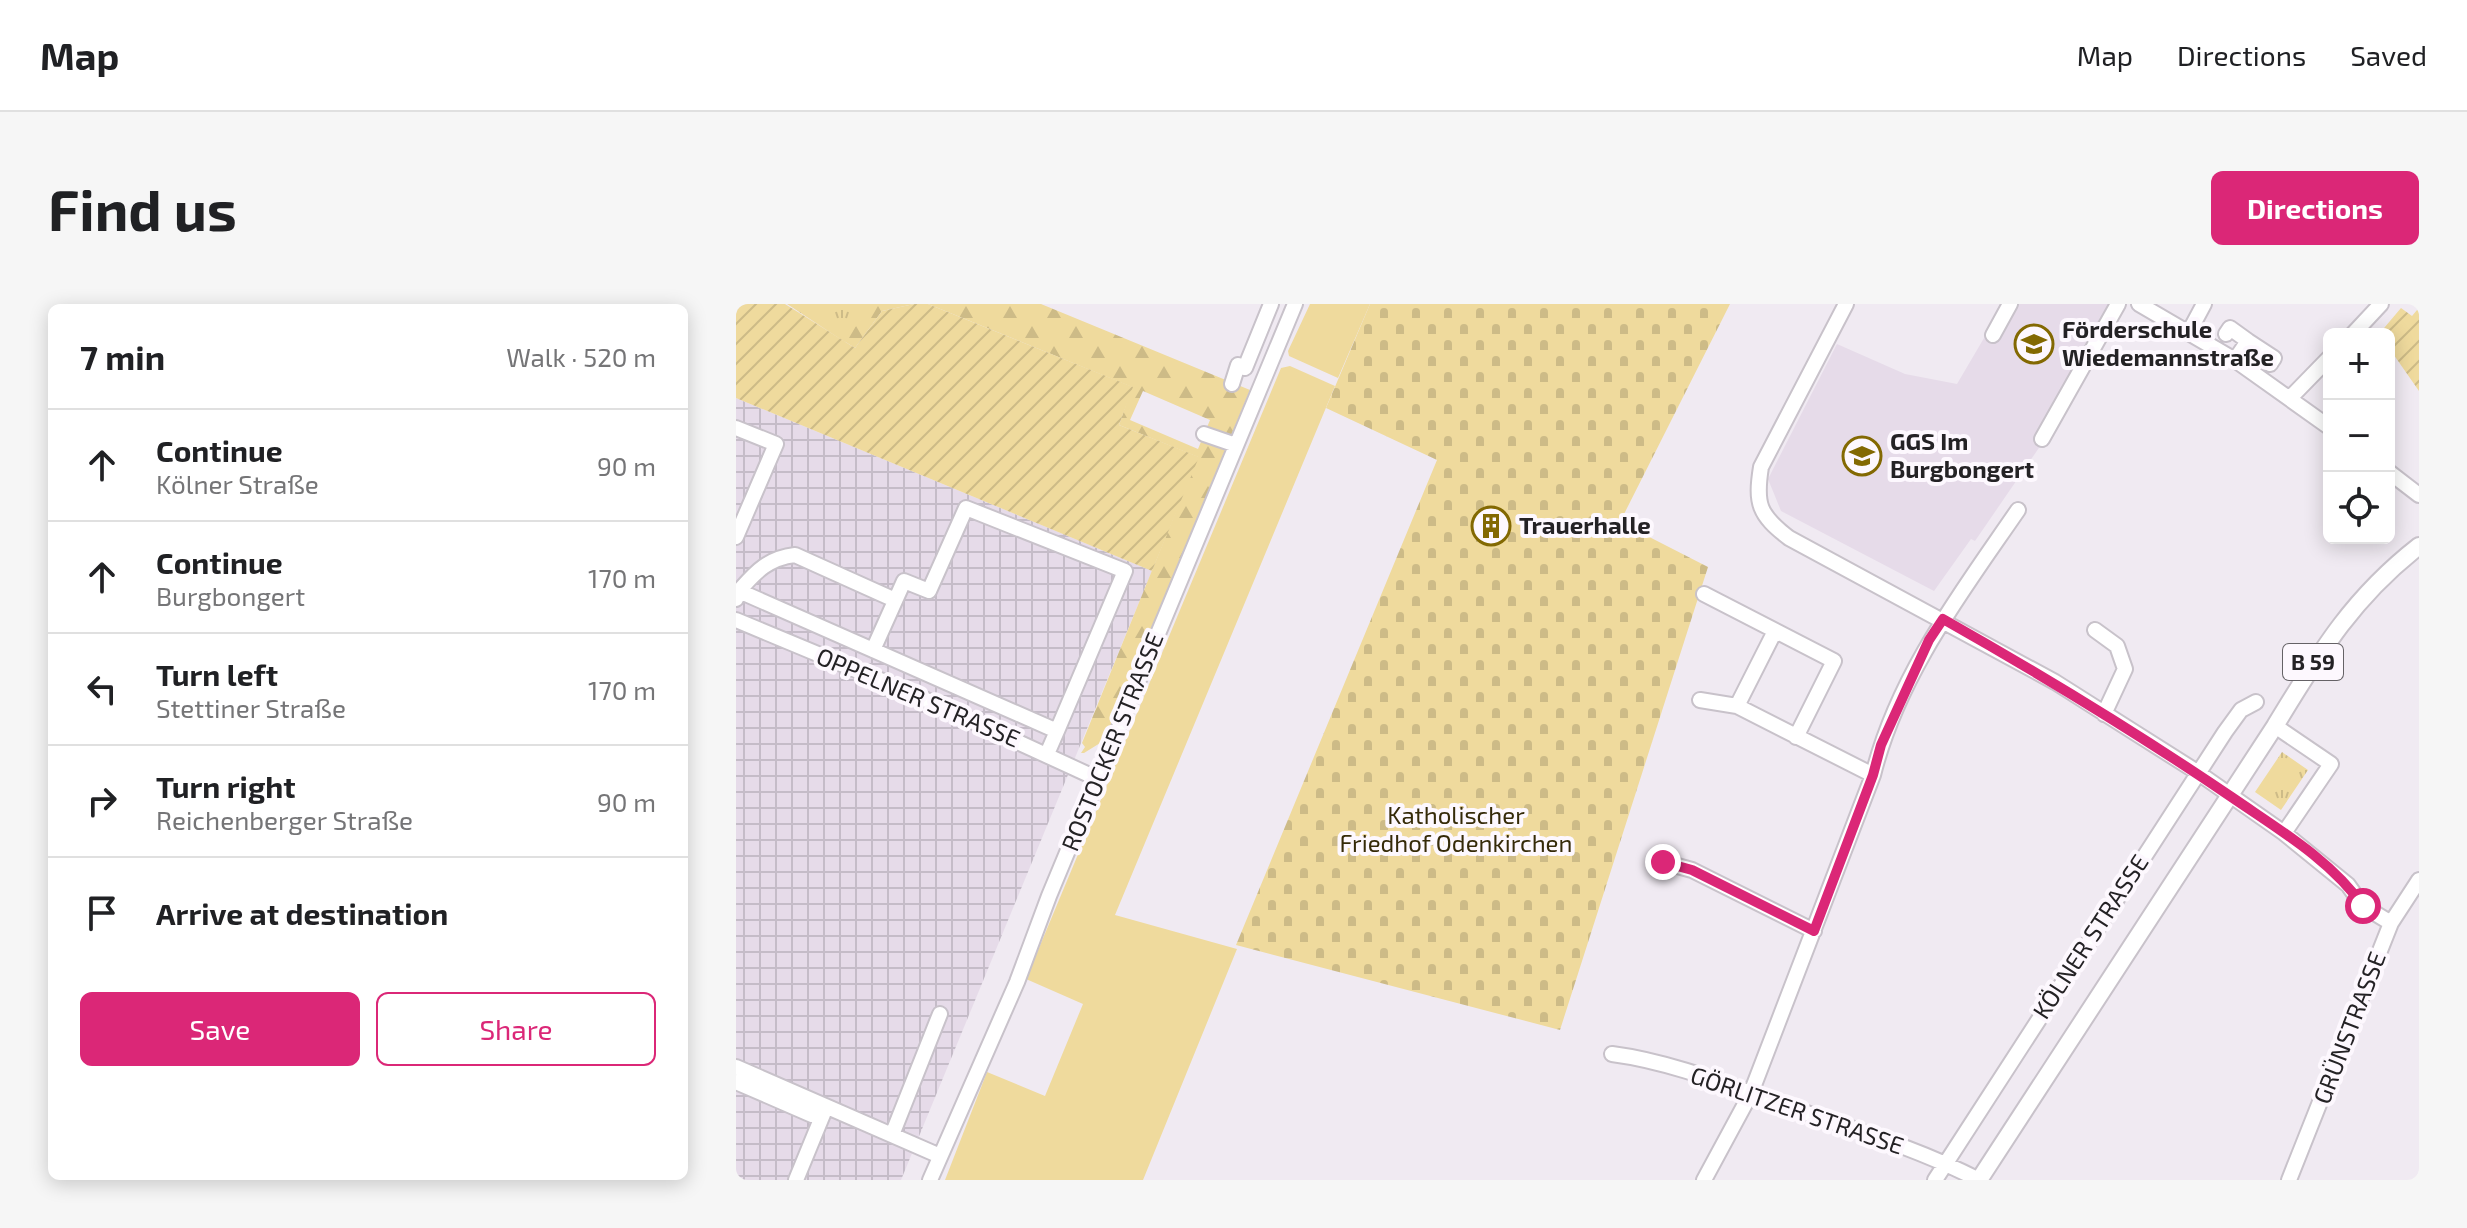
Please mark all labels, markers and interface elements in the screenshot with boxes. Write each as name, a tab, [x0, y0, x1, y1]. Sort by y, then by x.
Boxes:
text: Map	[40, 32, 119, 78]
text: Map	[2077, 38, 2133, 72]
text: Directions	[2177, 38, 2306, 72]
text: Saved	[2350, 38, 2427, 72]
button: Directions	[2211, 171, 2419, 245]
text: Find us	[48, 175, 237, 242]
place label: Förderschule Wiedemannstraße	[2062, 314, 2274, 371]
school or university icon: Förderschule Wiedemannstraße	[2013, 323, 2055, 365]
map controls	[2323, 328, 2395, 544]
button: +	[2323, 328, 2395, 400]
text: 7 min	[80, 336, 165, 377]
text: Walk · 520 m	[506, 341, 656, 372]
button: −	[2323, 400, 2395, 472]
place label: GGS Im Burgbongert	[1890, 426, 2034, 483]
text: Continue	[156, 432, 283, 468]
school or university icon: GGS Im Burgbongert	[1841, 435, 1883, 477]
icon: ahead	[80, 443, 124, 487]
text: 90 m	[597, 450, 656, 481]
text: Kölner Straße	[156, 468, 319, 499]
button: locate	[2323, 472, 2395, 544]
building icon: Trauerhalle	[1470, 505, 1512, 547]
place label: Trauerhalle	[1519, 510, 1651, 539]
text: Continue	[156, 544, 283, 580]
icon: ahead	[80, 555, 124, 599]
text: 170 m	[588, 562, 656, 593]
text: Burgbongert	[156, 580, 305, 611]
street label: ROSTOCKER STRASSE	[1055, 628, 1169, 855]
street label: OPPELNER STRASSE	[812, 641, 1025, 753]
road number: B 59	[2283, 644, 2343, 680]
text: Turn left	[156, 656, 278, 692]
icon: left	[80, 667, 124, 711]
text: 170 m	[588, 674, 656, 705]
text: Stettiner Straße	[156, 692, 346, 723]
text: Turn right	[156, 768, 296, 804]
icon: right	[80, 779, 124, 823]
text: 90 m	[597, 786, 656, 817]
park label: Katholischer Friedhof Odenkirchen	[1340, 800, 1572, 857]
text: Reichenberger Straße	[156, 804, 413, 835]
route end	[1645, 844, 1681, 880]
street label: KÖLNER STRASSE	[2026, 849, 2154, 1024]
route start	[2345, 888, 2381, 924]
icon: arrive	[80, 891, 124, 935]
text: Arrive at destination	[156, 895, 448, 931]
street label: GRÜNSTRASSE	[2306, 947, 2391, 1108]
button: Save	[80, 992, 360, 1066]
button: Share	[376, 992, 656, 1066]
street label: GÖRLITZER STRASSE	[1687, 1060, 1908, 1160]

